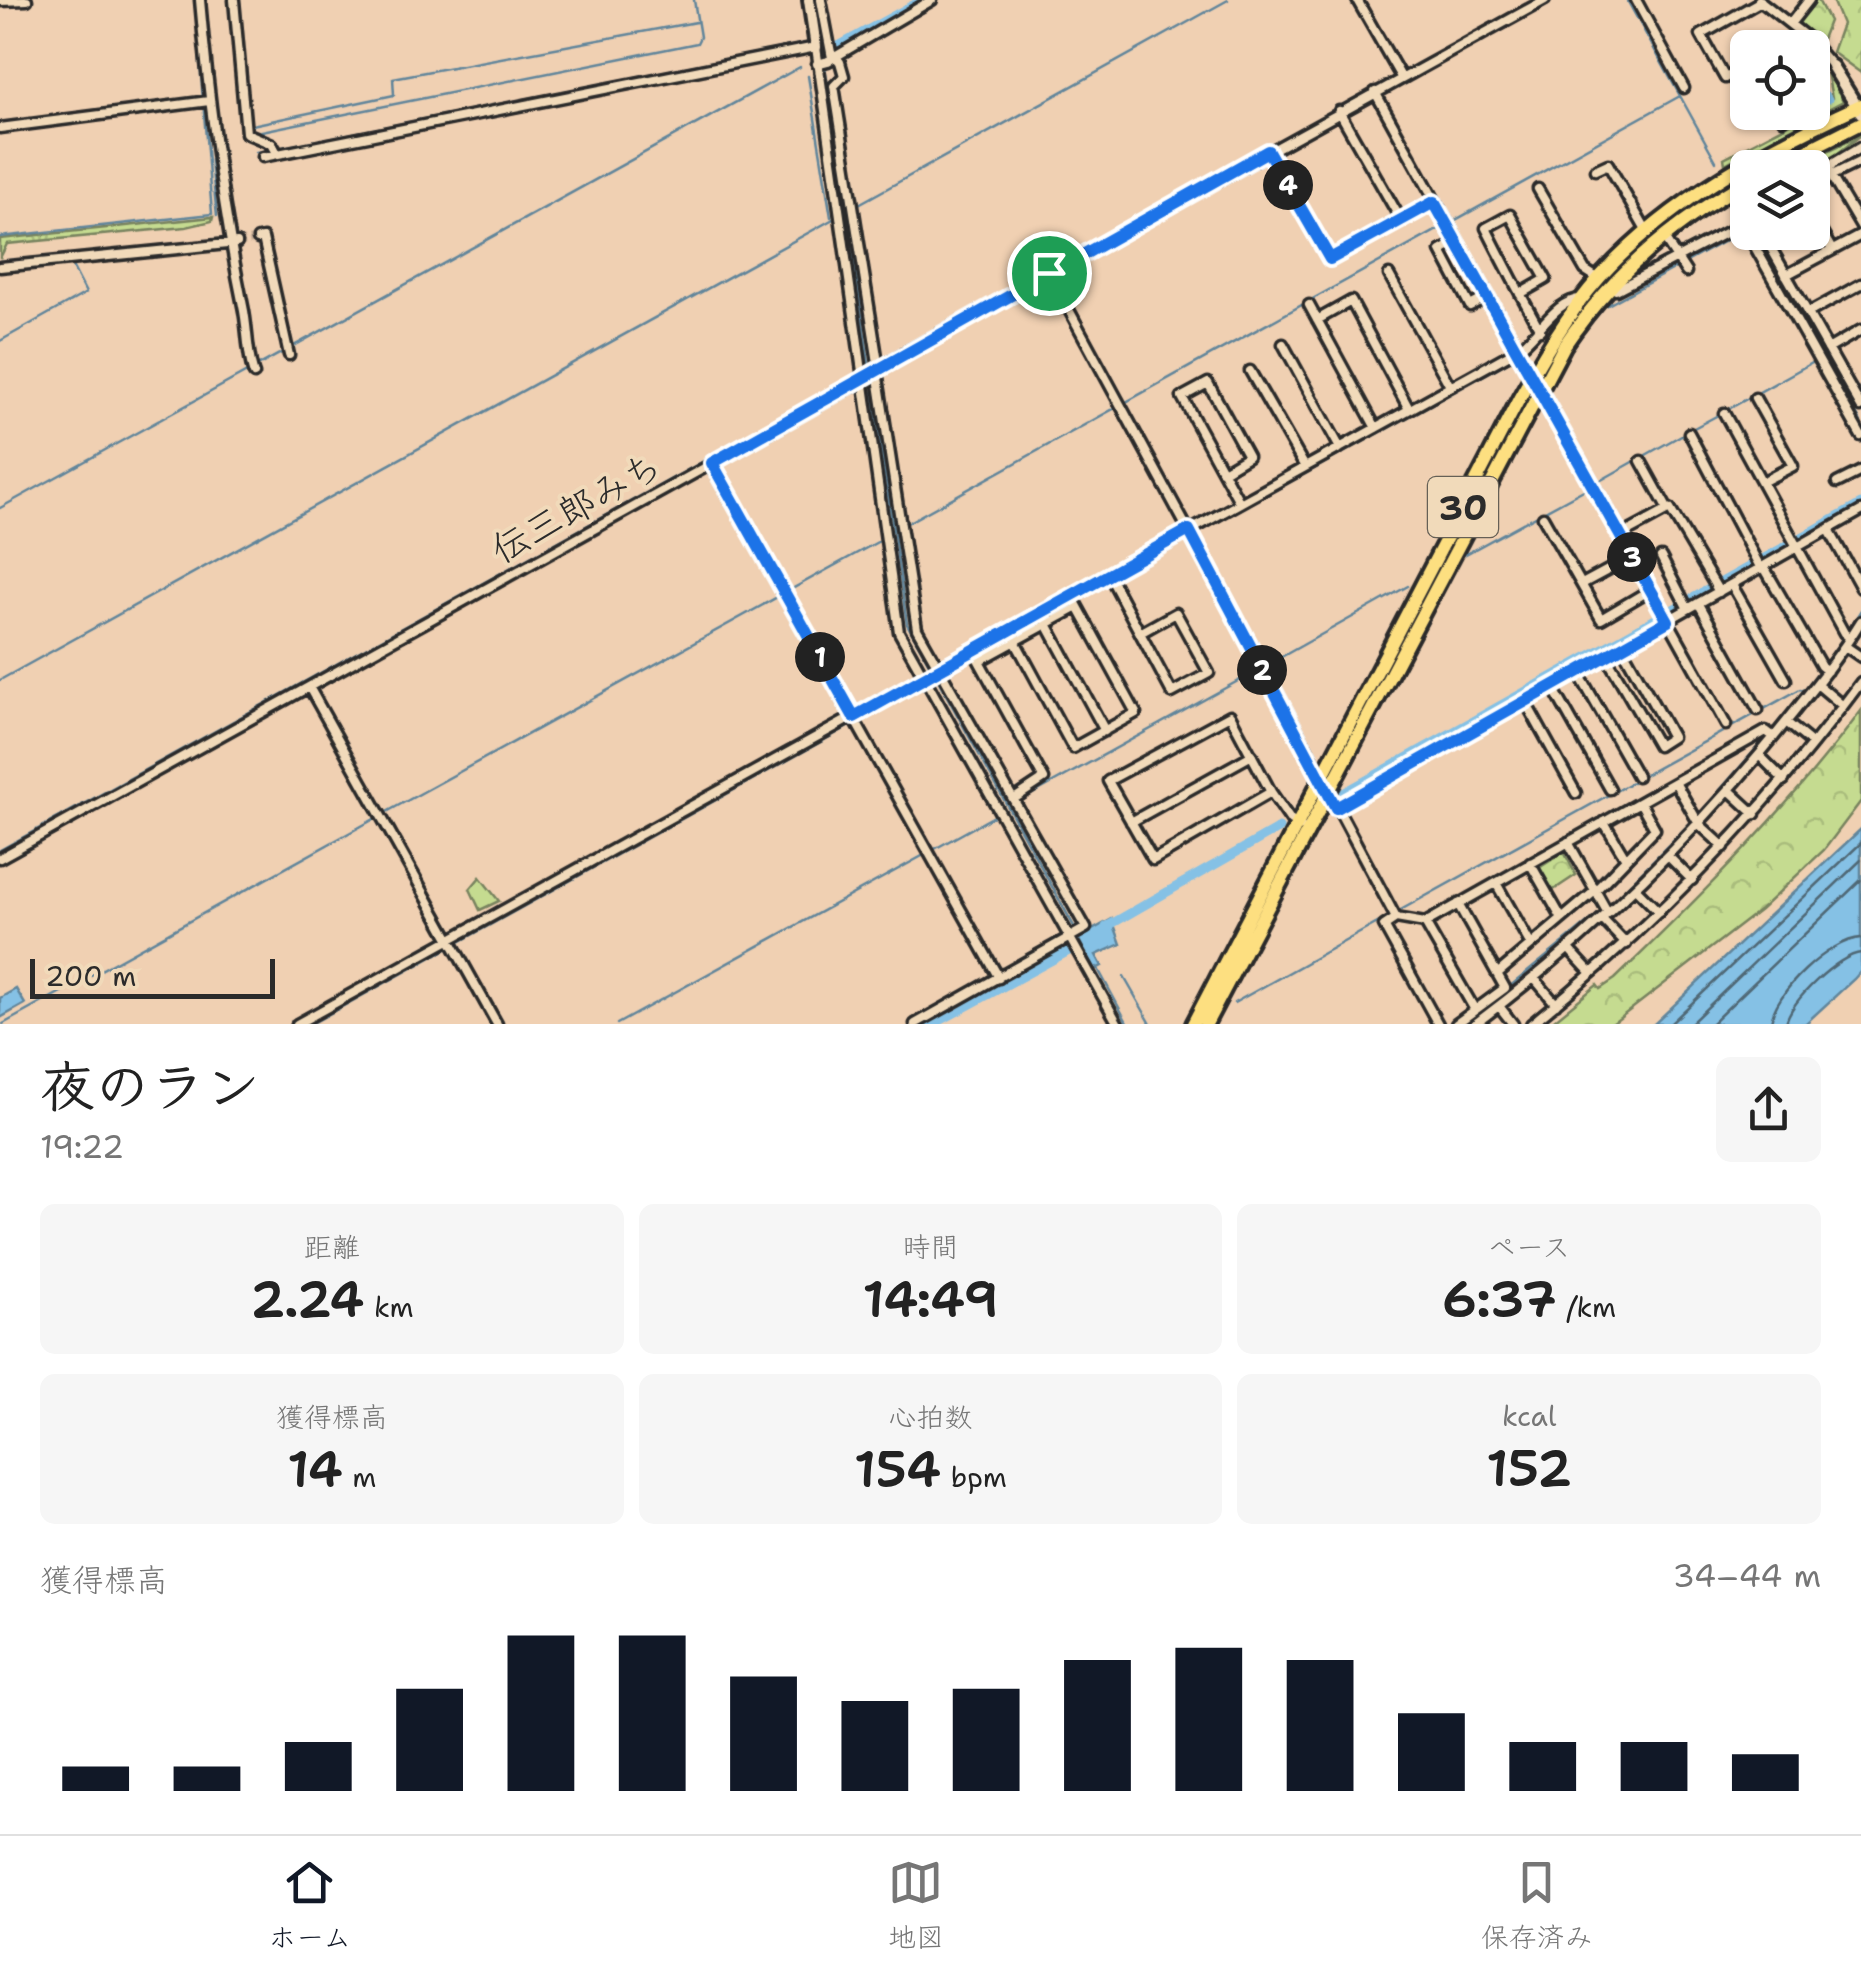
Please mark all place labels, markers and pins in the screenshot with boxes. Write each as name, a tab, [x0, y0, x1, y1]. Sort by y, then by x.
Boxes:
pin: 4	[1263, 160, 1313, 210]
pin	[1007, 231, 1092, 316]
pin: 3	[1607, 532, 1657, 582]
pin: 1	[795, 632, 845, 682]
pin: 2	[1237, 645, 1287, 695]

